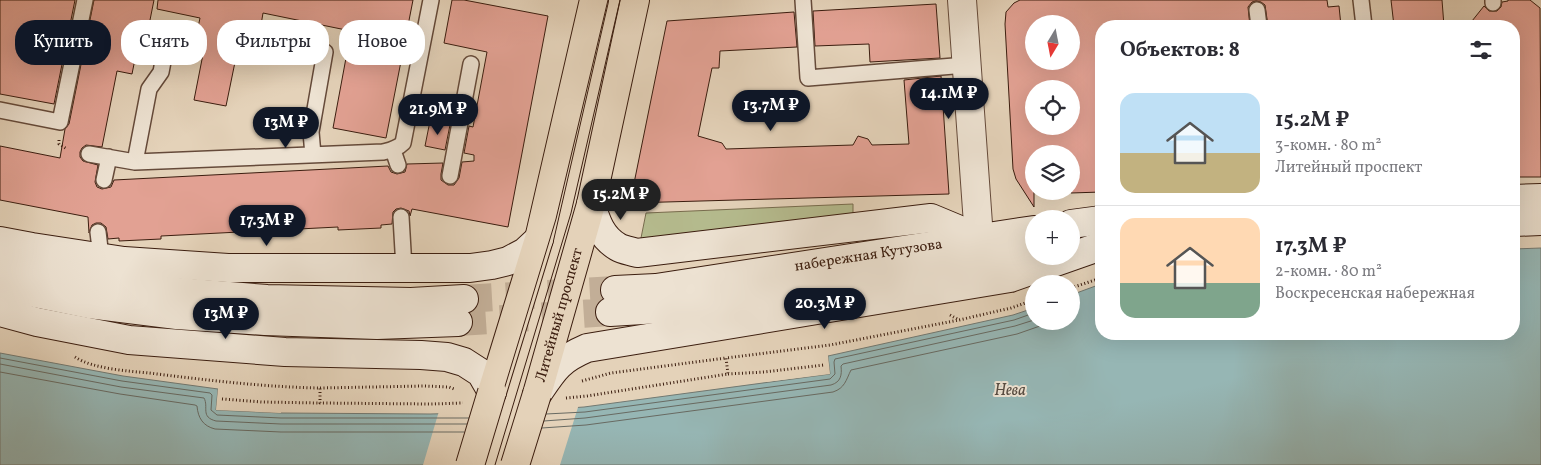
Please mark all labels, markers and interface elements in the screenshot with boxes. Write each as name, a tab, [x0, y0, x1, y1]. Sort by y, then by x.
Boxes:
north arrow	[1025, 15, 1080, 70]
map controls	[1025, 15, 1080, 330]
chip: Купить	[15, 20, 111, 65]
chip: Снять	[121, 20, 207, 65]
chip: Фильтры	[217, 20, 329, 65]
chip: Новое	[339, 20, 425, 65]
text: Объектов: 8	[1120, 36, 1240, 65]
icon: filters	[1467, 36, 1495, 64]
pin: 14.1M ₽	[903, 78, 995, 120]
button: locate	[1025, 80, 1080, 135]
text: 14.1M ₽	[921, 83, 977, 105]
pin: 13.7M ₽	[725, 90, 817, 132]
pin: 21.9M ₽	[392, 94, 484, 136]
text: 13.7M ₽	[743, 95, 799, 117]
text: 21.9M ₽	[409, 99, 467, 121]
pin: 13M ₽	[251, 106, 321, 149]
text: 15.2M ₽	[1275, 106, 1349, 135]
text: 13M ₽	[264, 112, 308, 134]
icon: home	[1160, 113, 1220, 173]
text: 3-комн. · 80 m²	[1275, 135, 1382, 157]
button: layers	[1025, 145, 1080, 200]
text: Литейный проспект	[1275, 157, 1422, 179]
pin: 15.2M ₽	[575, 178, 667, 221]
text: 15.2M ₽	[593, 184, 649, 206]
pin: 17.3M ₽	[221, 204, 313, 247]
text: 17.3M ₽	[240, 210, 294, 232]
button: +	[1025, 210, 1080, 265]
text: 17.3M ₽	[1275, 232, 1347, 261]
street label: набережная Кутузова	[793, 234, 944, 277]
icon: home	[1160, 238, 1220, 298]
street label: Литейный проспект	[530, 245, 589, 385]
text: 2-комн. · 80 m²	[1275, 261, 1382, 283]
button: −	[1025, 275, 1080, 330]
text: Воскресенская набережная	[1275, 283, 1475, 305]
pin: 20.3M ₽	[779, 288, 871, 330]
text: 20.3M ₽	[795, 293, 855, 315]
pin: 13M ₽	[191, 298, 261, 340]
text: 13M ₽	[204, 303, 248, 325]
water label: Нева	[994, 380, 1026, 402]

